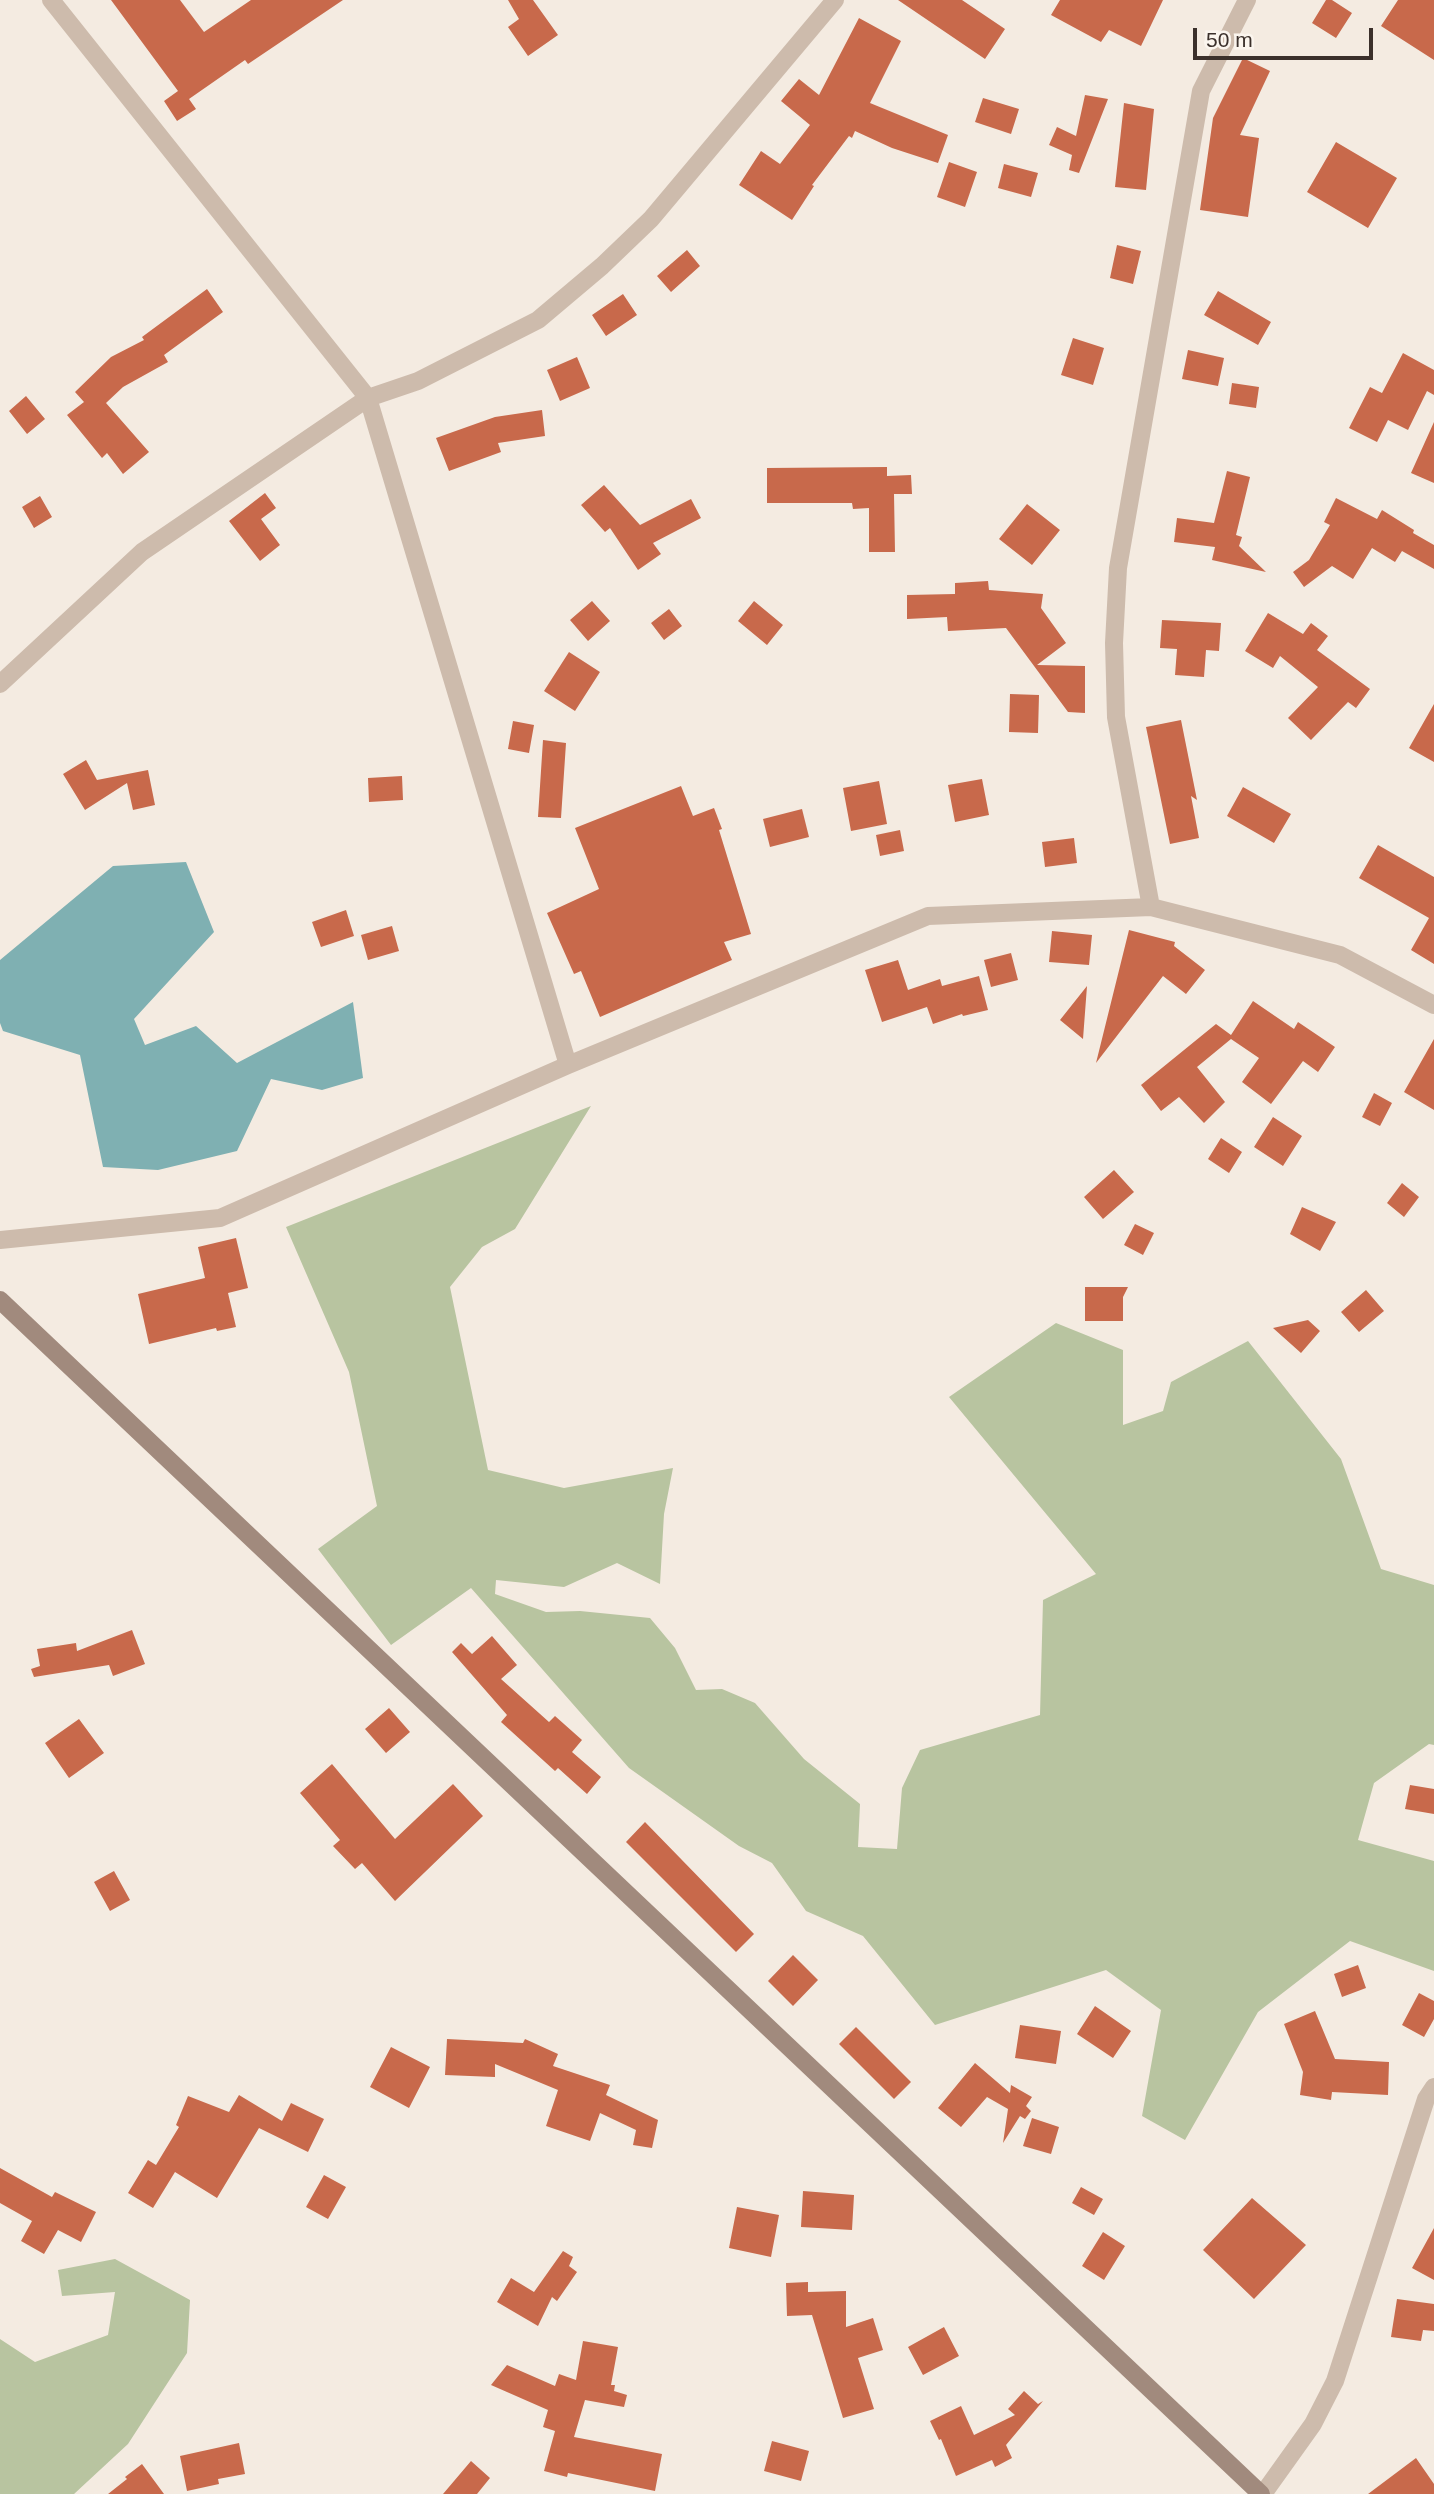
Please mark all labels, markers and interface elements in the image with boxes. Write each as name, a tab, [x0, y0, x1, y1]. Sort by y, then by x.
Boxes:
scale bar	[1196, 14, 1376, 58]
text: 50 m	[1206, 28, 1253, 51]

